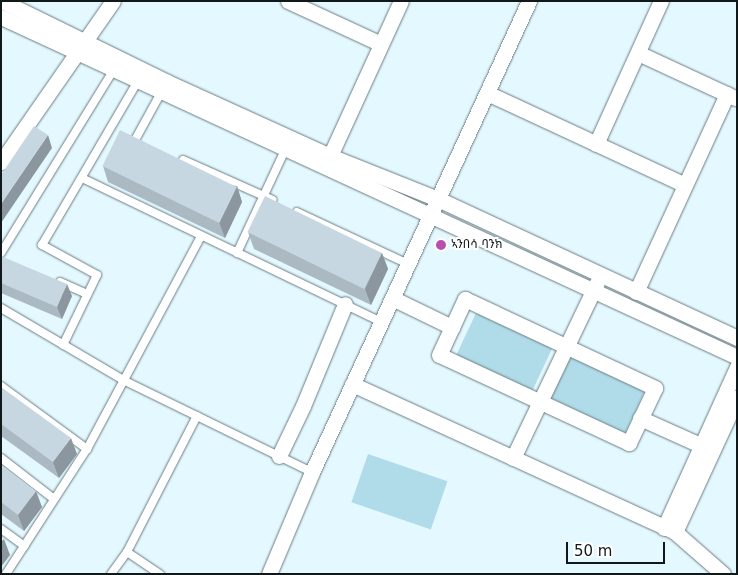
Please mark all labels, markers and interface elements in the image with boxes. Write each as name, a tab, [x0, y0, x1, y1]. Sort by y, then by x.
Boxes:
place label: ኣንበሳ ባንክ	[451, 238, 502, 252]
marker: ኣንበሳ ባንክ	[435, 239, 447, 251]
scale bar	[568, 532, 667, 564]
text: 50 m	[574, 542, 612, 560]

